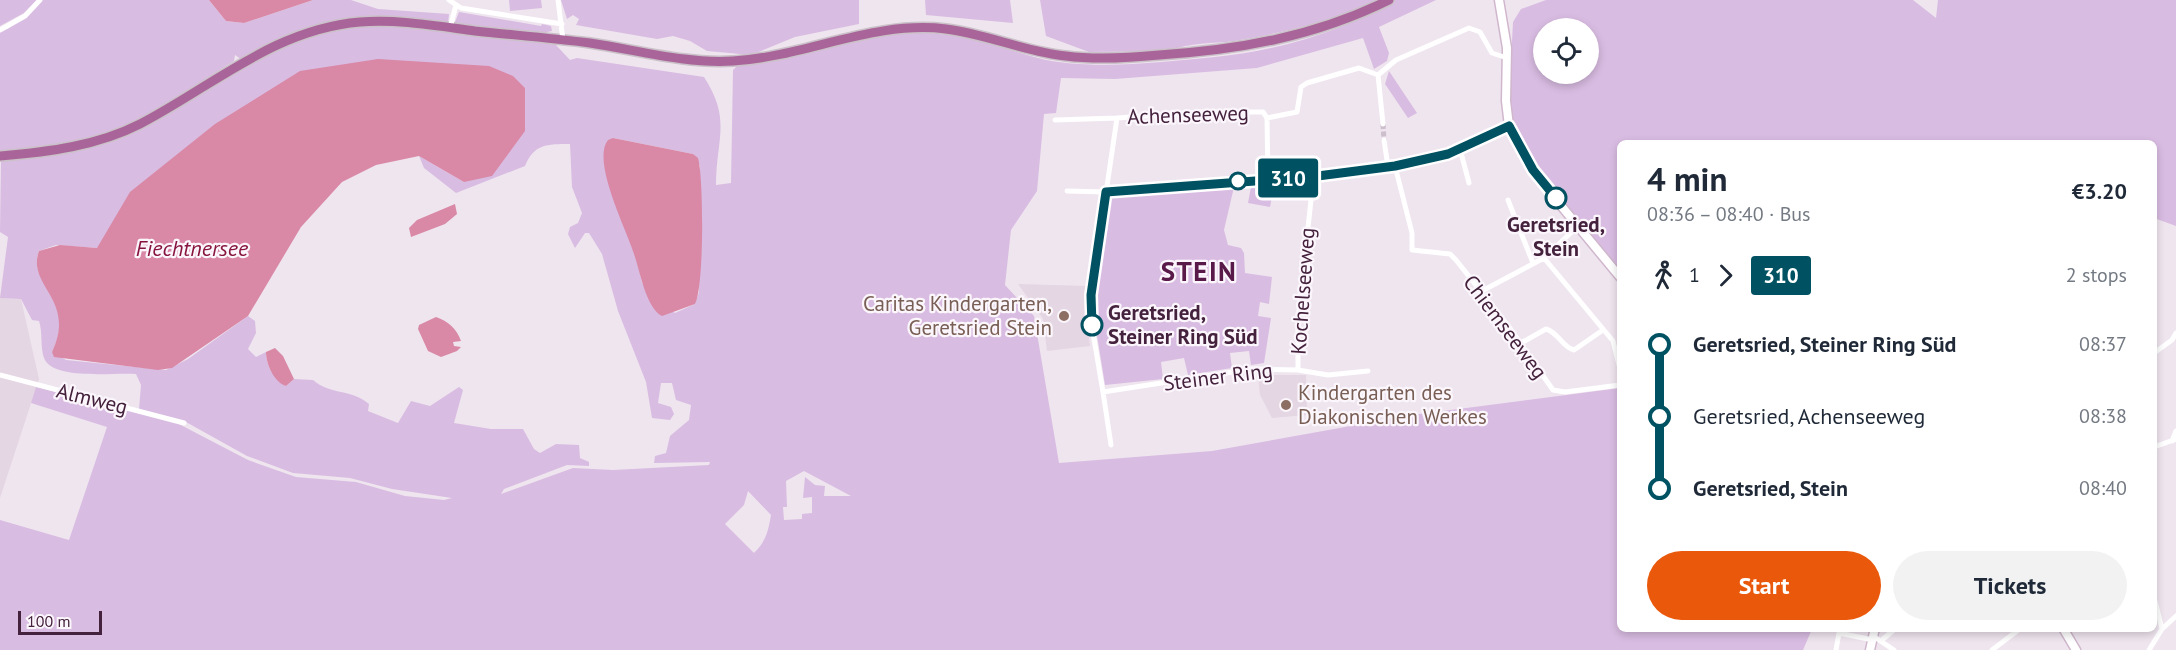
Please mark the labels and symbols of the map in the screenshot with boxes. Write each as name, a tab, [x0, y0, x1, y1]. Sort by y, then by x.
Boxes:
street label: Achenseeweg	[1127, 99, 1249, 130]
line badge: 310	[1254, 158, 1322, 198]
unlabelled marker	[1229, 172, 1247, 190]
marker: Geretsried, Stein	[1545, 187, 1567, 209]
place label: Geretsried, Stein	[1507, 211, 1605, 262]
street label: Kochelseeweg	[1285, 226, 1320, 355]
water label: Fiechtnersee	[136, 234, 249, 262]
district label: STEIN	[1161, 254, 1237, 288]
street label: Chiemseeweg	[1457, 269, 1553, 384]
place label: Caritas Kindergarten, Geretsried Stein	[863, 290, 1052, 341]
place label: Geretsried, Steiner Ring Süd	[1108, 299, 1258, 350]
marker: Caritas Kindergarten, Geretsried Stein	[1057, 309, 1071, 323]
marker: Geretsried, Steiner Ring Süd	[1081, 314, 1103, 336]
street label: Steiner Ring	[1162, 356, 1274, 397]
street label: Almweg	[54, 377, 131, 420]
place label: Kindergarten des Diakonischen Werkes	[1298, 379, 1487, 430]
marker: Kindergarten des Diakonischen Werkes	[1279, 398, 1293, 412]
scale bar	[18, 608, 102, 636]

